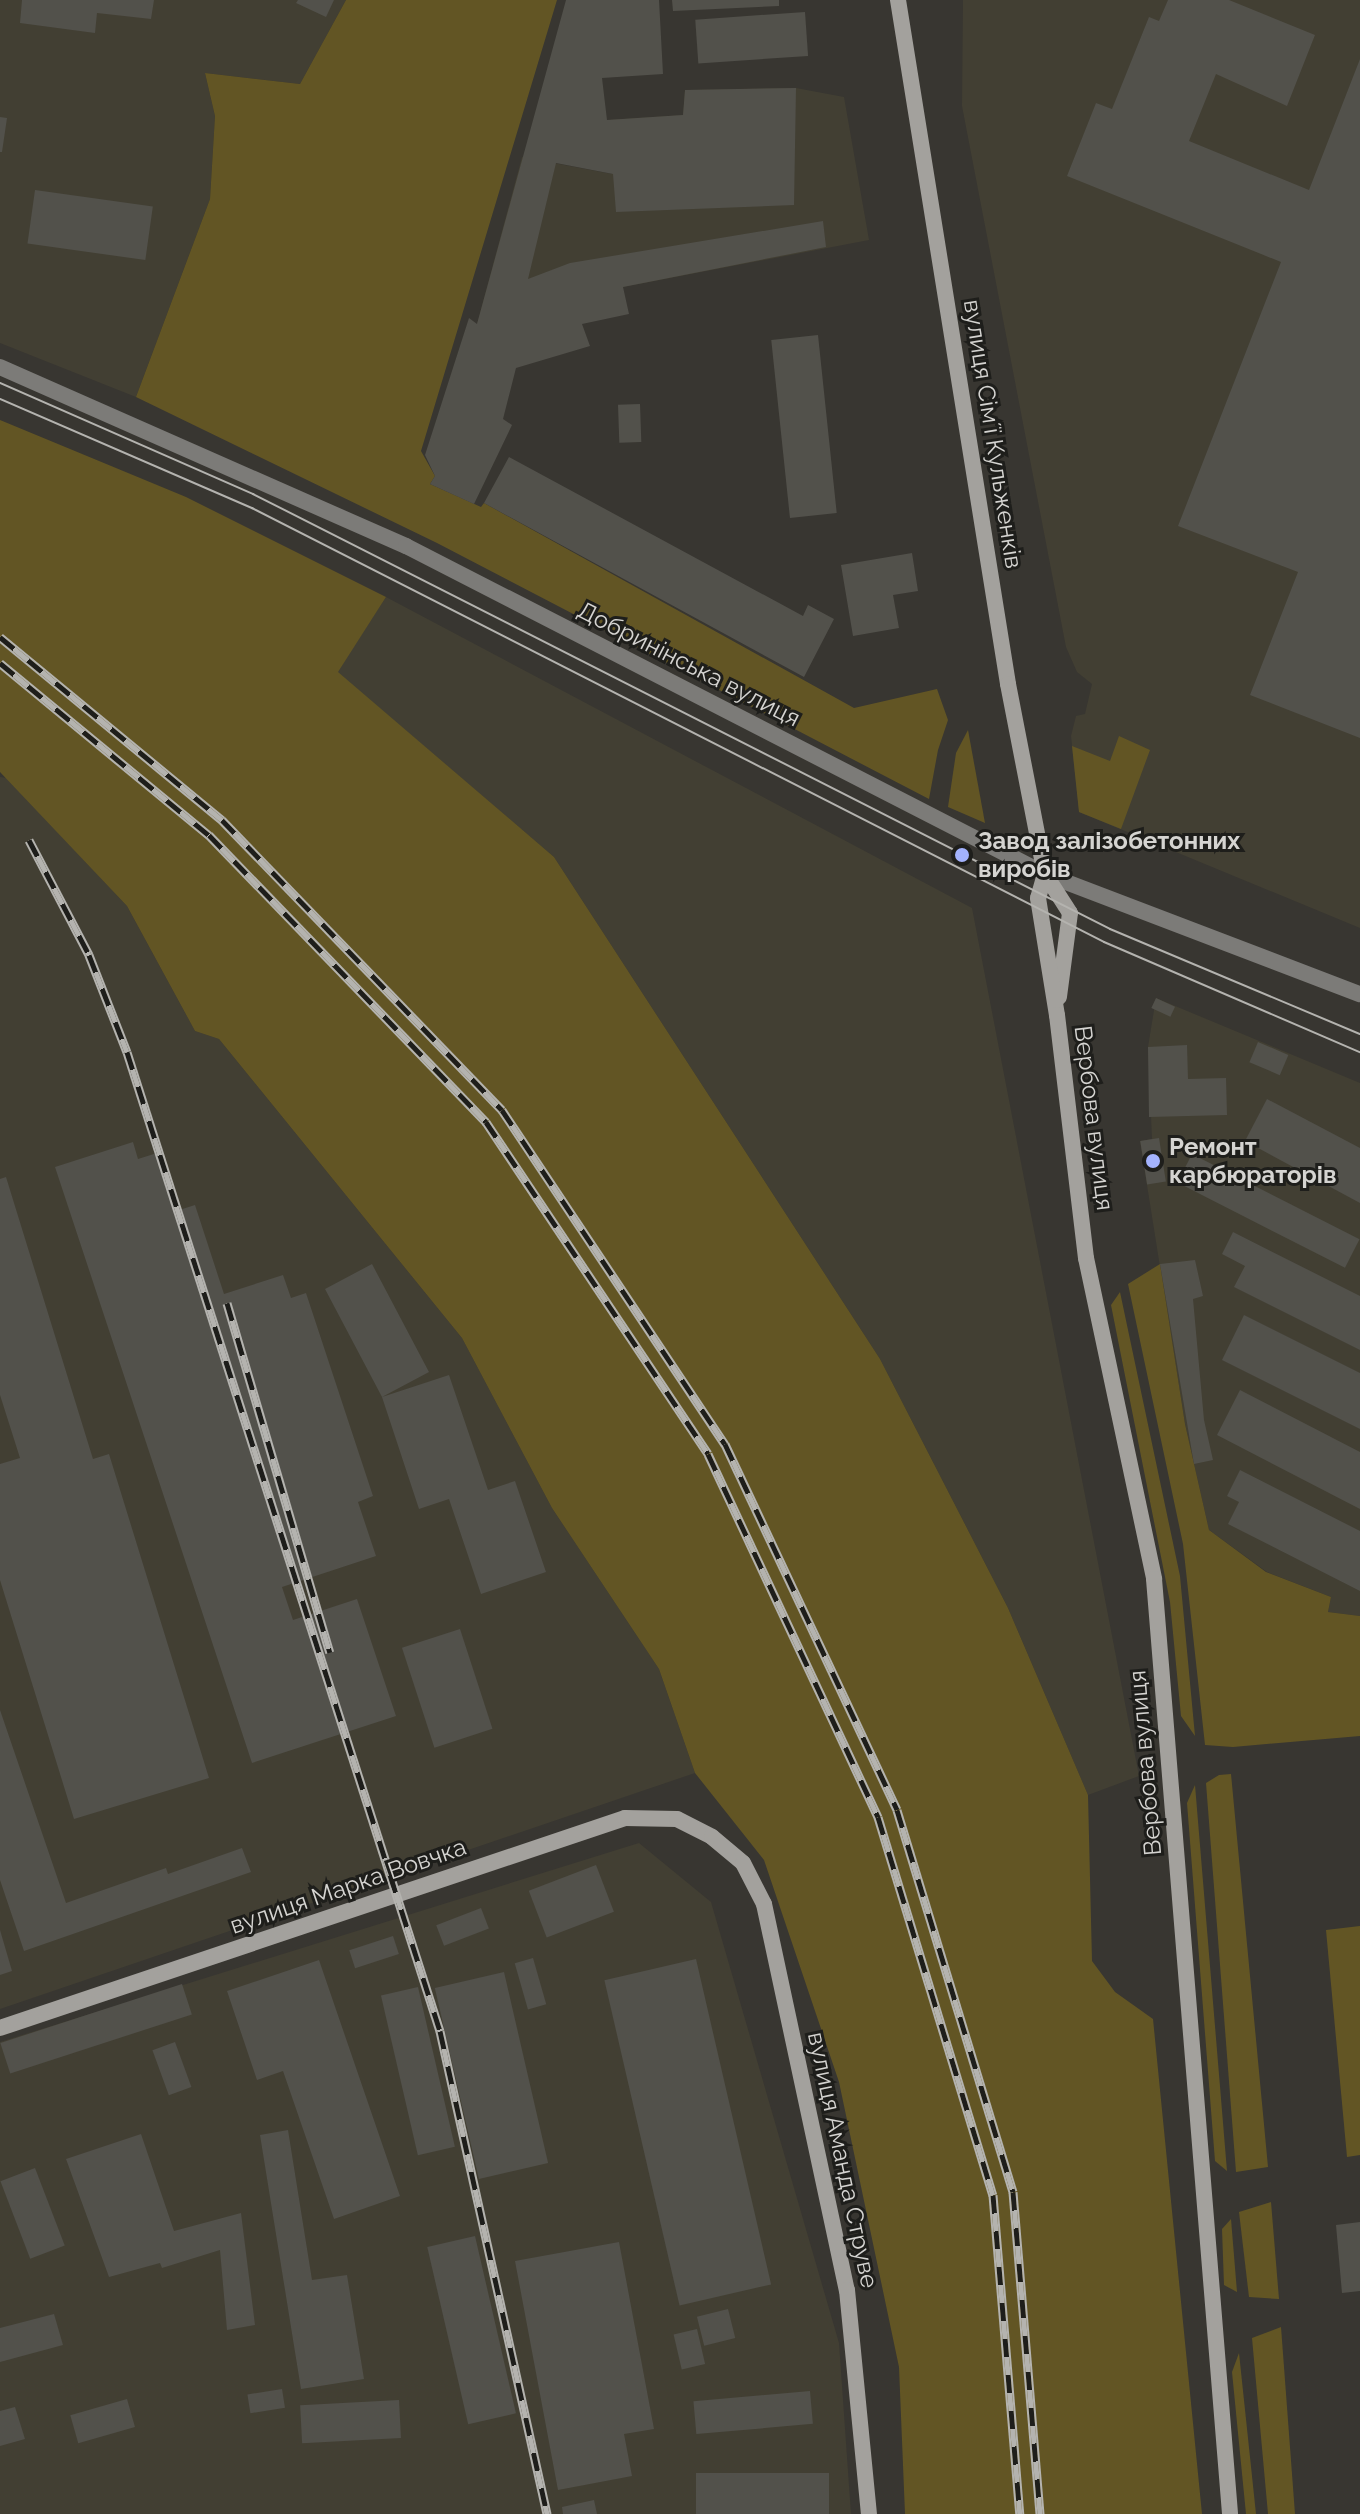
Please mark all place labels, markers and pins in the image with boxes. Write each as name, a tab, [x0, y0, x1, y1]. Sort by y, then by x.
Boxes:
place label: Завод залізобетонних виробів	[978, 827, 1240, 883]
marker: Завод залізобетонних виробів	[953, 846, 971, 864]
place label: Ремонт карбюраторів	[1169, 1133, 1337, 1189]
marker: Ремонт карбюраторів	[1144, 1152, 1162, 1170]

